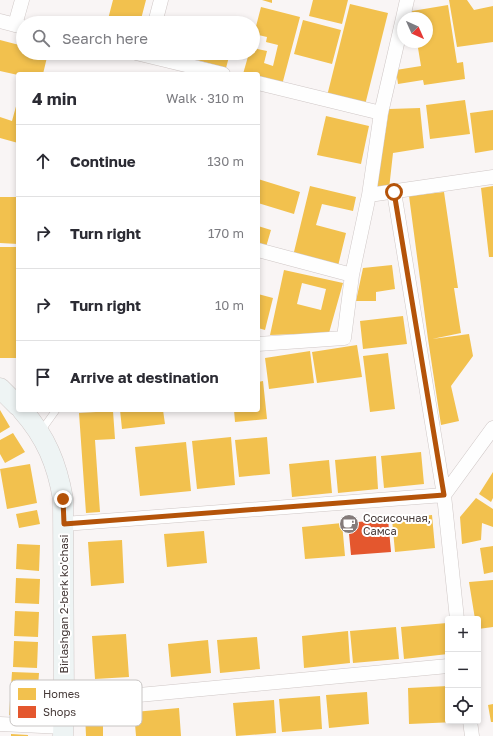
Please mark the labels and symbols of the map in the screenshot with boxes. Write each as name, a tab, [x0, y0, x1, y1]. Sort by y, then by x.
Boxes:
north arrow	[397, 12, 433, 48]
route start	[385, 183, 403, 201]
route end	[54, 490, 72, 508]
place label: Сосисочная, Самса	[363, 511, 431, 537]
cafe icon: Сосисочная, Самса	[338, 513, 360, 535]
street label: Birlashgan 2-berk ko'chasi	[57, 534, 70, 673]
legend	[10, 680, 142, 726]
text: Homes	[43, 687, 80, 700]
text: Shops	[43, 705, 76, 718]

